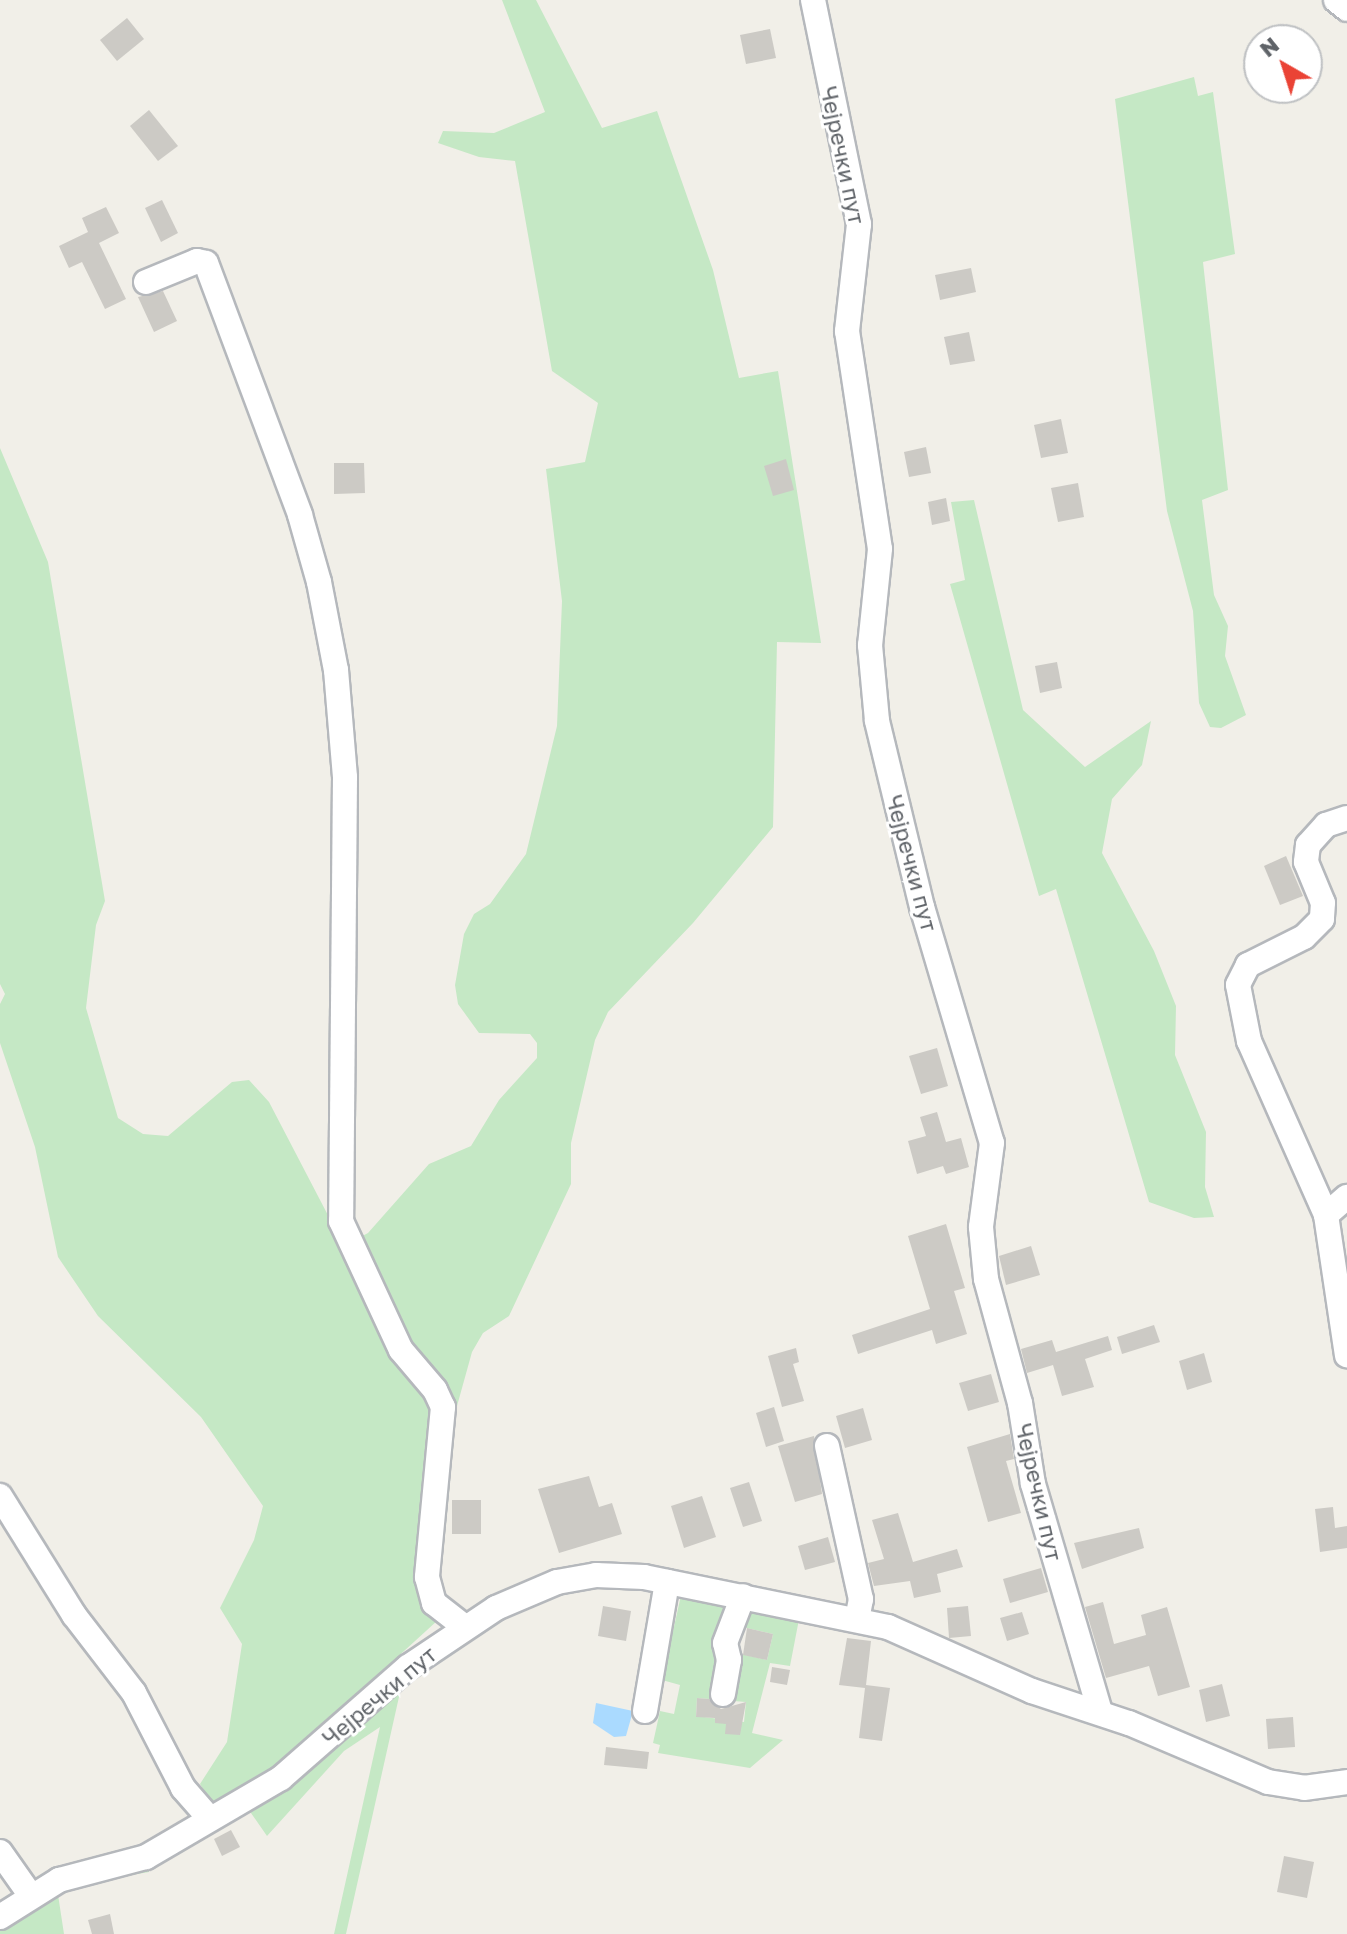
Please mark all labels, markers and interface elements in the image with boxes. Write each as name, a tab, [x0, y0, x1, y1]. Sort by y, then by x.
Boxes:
north arrow	[1243, 24, 1323, 104]
text: N	[1254, 31, 1284, 62]
street label: Чејречки пут	[816, 84, 870, 226]
street label: Чејречки пут	[881, 792, 943, 934]
street label: Чејречки пут	[1010, 1421, 1068, 1563]
street label: Чејречки пут	[317, 1641, 441, 1751]

